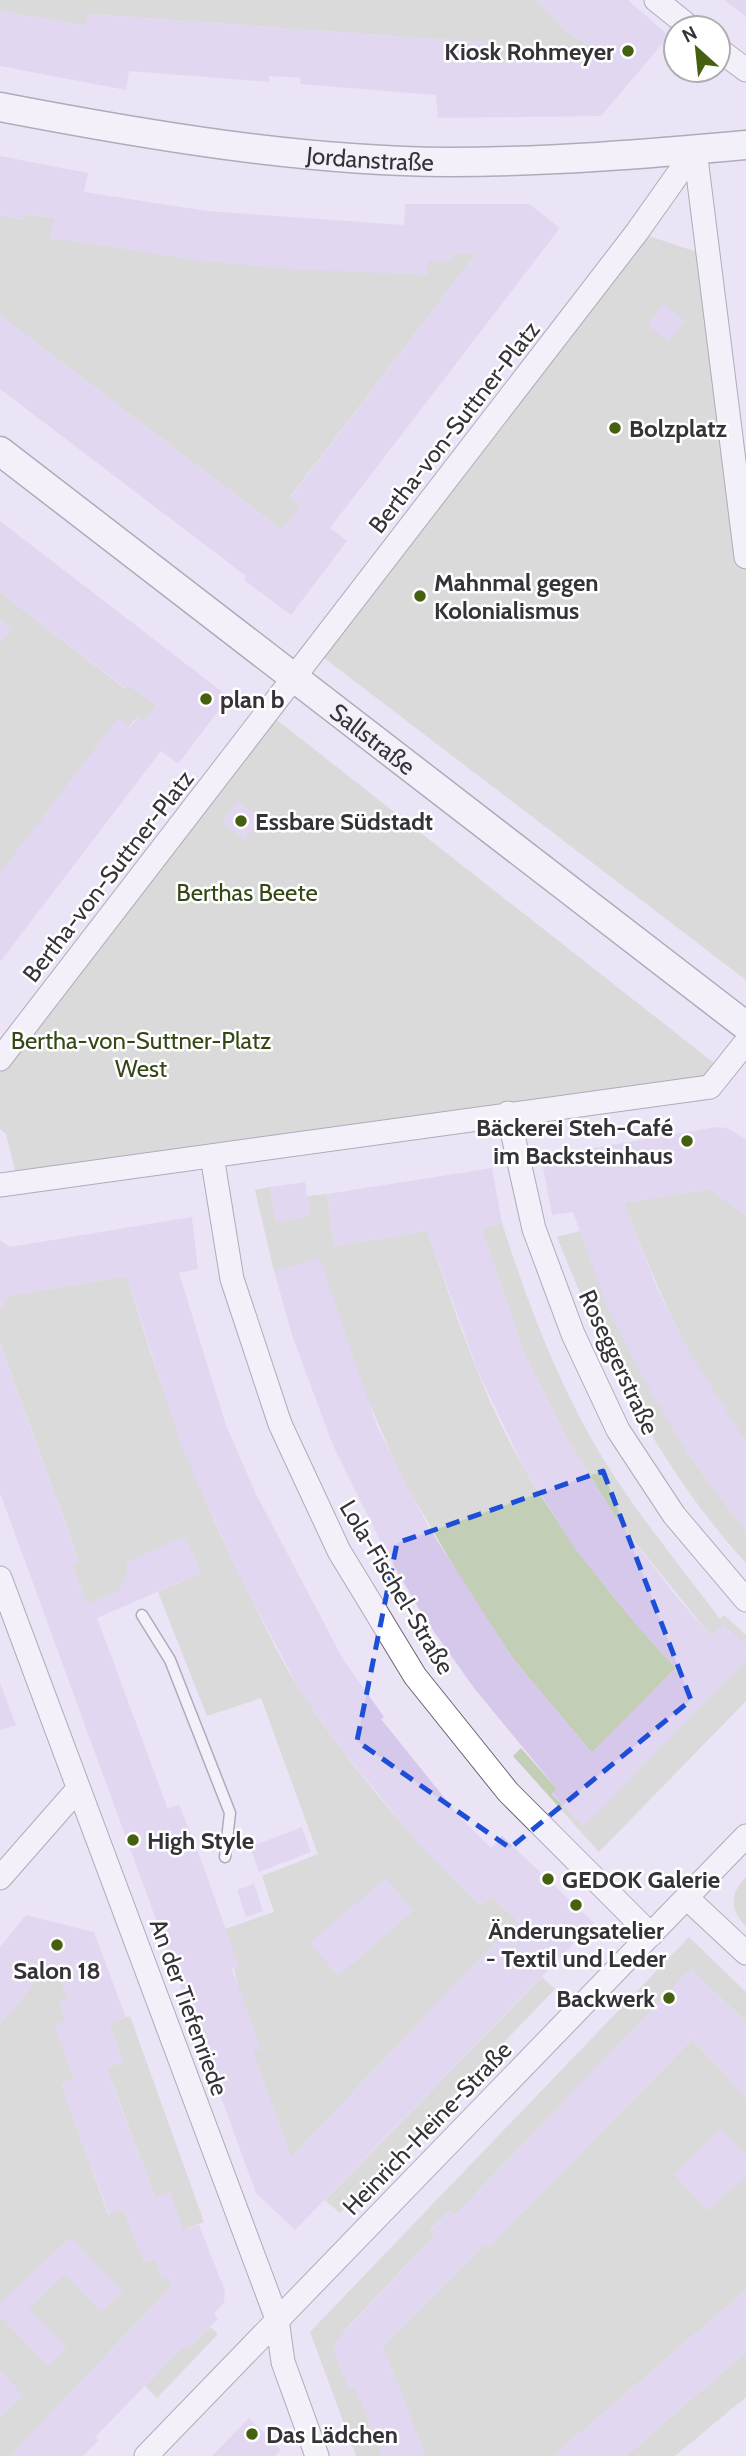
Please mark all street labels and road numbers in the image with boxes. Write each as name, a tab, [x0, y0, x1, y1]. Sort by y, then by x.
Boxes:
street label: Jordanstraße	[304, 140, 434, 176]
street label: Bertha-von-Suttner-Platz	[362, 315, 546, 539]
street label: Sallstraße	[325, 697, 421, 781]
street label: Bertha-von-Suttner-Platz	[16, 764, 200, 988]
street label: Roseggerstraße	[573, 1285, 665, 1439]
street label: Lola-Fischel-Straße	[334, 1495, 460, 1679]
street label: An der Tiefenriede	[144, 1915, 234, 2099]
street label: Heinrich-Heine-Straße	[337, 2035, 517, 2221]

